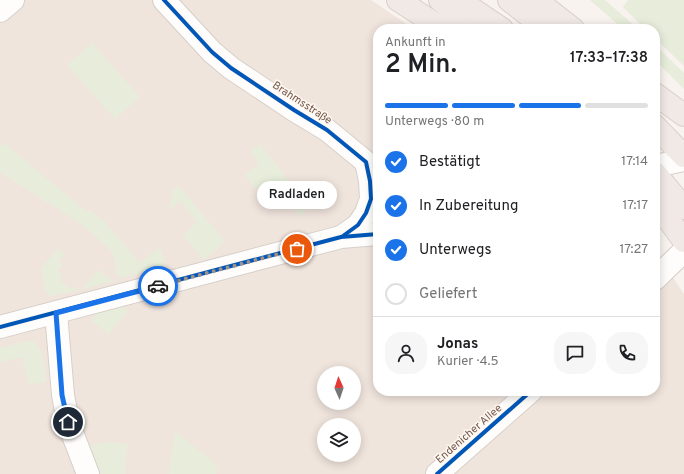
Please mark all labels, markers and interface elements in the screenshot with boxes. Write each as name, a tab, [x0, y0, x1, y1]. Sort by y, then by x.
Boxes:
text: Ankunft in	[385, 35, 446, 51]
text: 2 Min.	[385, 49, 457, 82]
text: 17:33–17:38	[570, 49, 648, 68]
street label: Brahmsstraße	[269, 78, 335, 128]
text: Unterwegs · 80 m	[385, 114, 484, 130]
icon: check	[385, 151, 407, 173]
text: Bestätigt	[419, 153, 481, 172]
text: 17:14	[621, 154, 648, 170]
callout: Radladen	[257, 181, 337, 209]
text: Radladen	[269, 187, 325, 203]
icon: check	[385, 195, 407, 217]
text: In Zubereitung	[419, 197, 519, 216]
text: 17:17	[622, 198, 648, 214]
pin	[280, 232, 314, 266]
icon: bag	[286, 238, 308, 260]
icon: check	[385, 239, 407, 261]
text: Unterwegs	[419, 241, 492, 260]
text: 17:27	[619, 242, 648, 258]
courier	[138, 266, 178, 306]
icon: car	[147, 275, 169, 297]
text: Geliefert	[419, 285, 477, 304]
button: person	[385, 332, 427, 374]
button: chat	[554, 332, 596, 374]
button: phone	[606, 332, 648, 374]
text: Jonas	[437, 335, 478, 354]
text: Kurier · 4.5	[437, 354, 499, 370]
north arrow	[317, 366, 361, 410]
map controls	[317, 366, 361, 462]
street label: Endenicher Allee	[433, 401, 505, 467]
pin	[51, 405, 85, 439]
icon: home	[57, 411, 79, 433]
button: layers	[317, 418, 361, 462]

